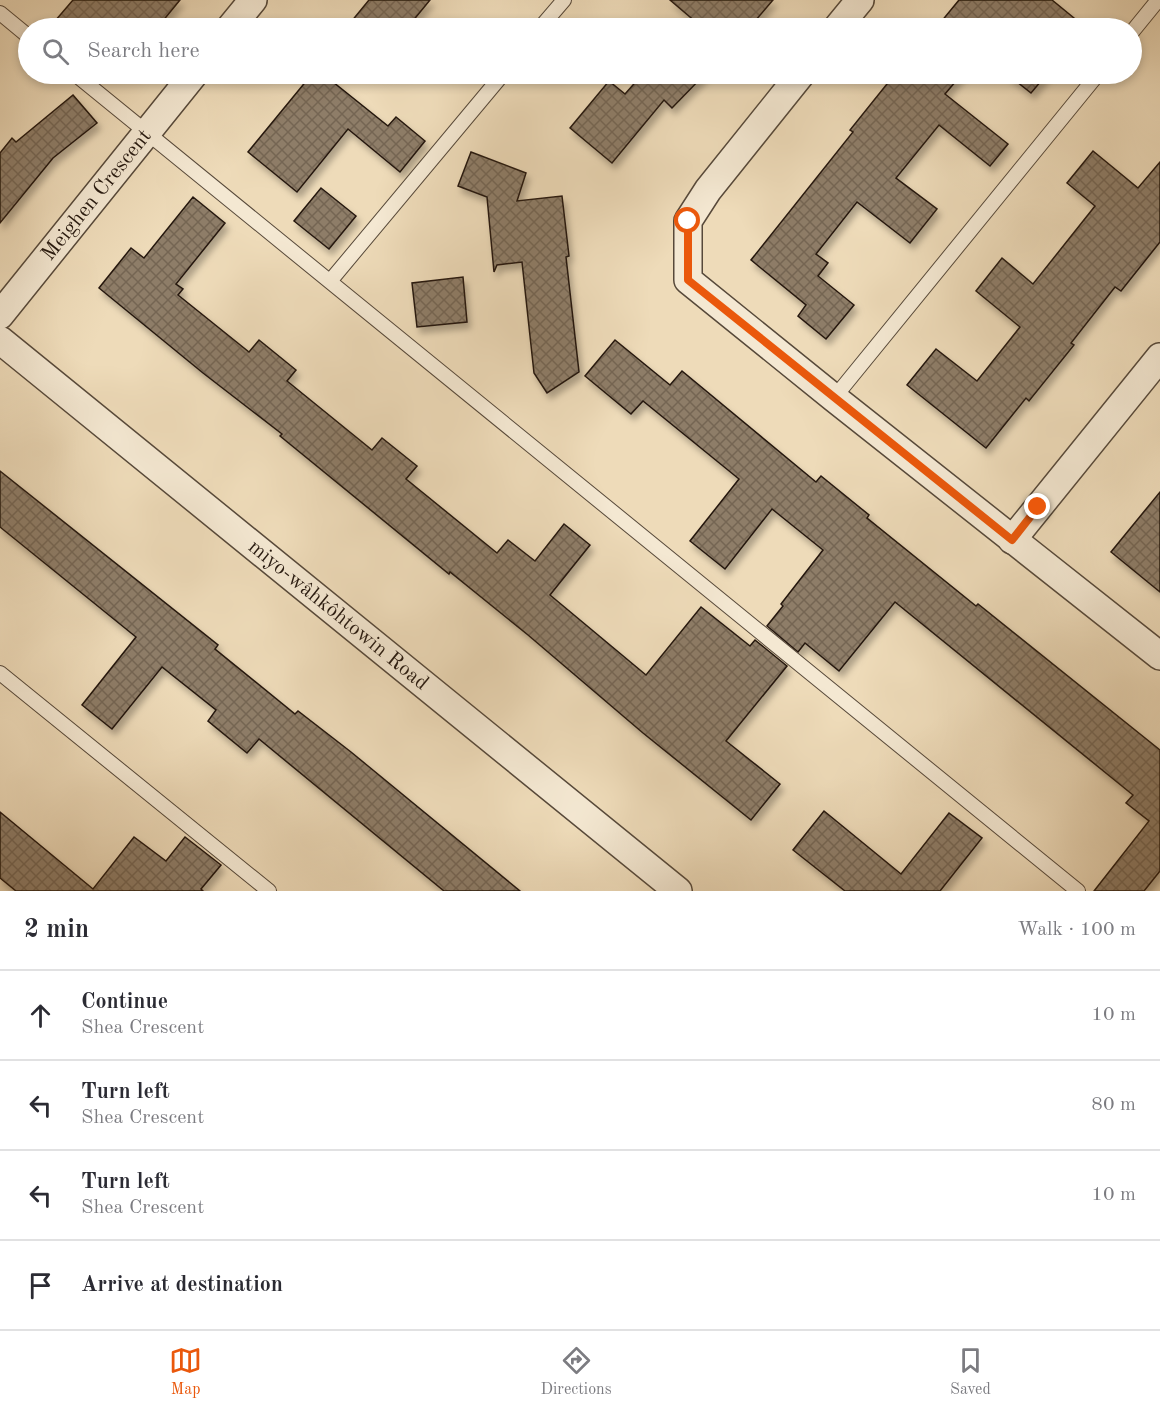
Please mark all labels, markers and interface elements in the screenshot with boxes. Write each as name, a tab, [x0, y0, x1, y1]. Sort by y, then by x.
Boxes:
search box	[18, 18, 1142, 84]
icon: search	[39, 35, 72, 68]
text: Search here	[87, 40, 200, 62]
street label: Meighen Crescent	[38, 125, 155, 265]
route start	[674, 207, 700, 233]
route end	[1024, 493, 1050, 519]
street label: miyo-wâhkôhtowin Road	[244, 536, 432, 694]
text: 2 min	[24, 917, 89, 943]
text: Walk · 100 m	[1017, 920, 1136, 940]
text: Continue	[81, 991, 168, 1013]
icon: ahead	[24, 999, 57, 1032]
text: 10 m	[1091, 1005, 1136, 1025]
text: Shea Crescent	[81, 1018, 204, 1038]
text: Turn left	[81, 1081, 170, 1103]
icon: left	[24, 1089, 57, 1122]
text: 80 m	[1091, 1095, 1136, 1115]
text: Shea Crescent	[81, 1108, 204, 1128]
text: Turn left	[81, 1171, 170, 1193]
icon: left	[24, 1179, 57, 1212]
text: 10 m	[1091, 1185, 1136, 1205]
text: Shea Crescent	[81, 1198, 204, 1218]
icon: arrive	[24, 1269, 57, 1302]
text: Arrive at destination	[81, 1274, 283, 1296]
tab: Map	[169, 1344, 202, 1400]
tab: Directions	[541, 1344, 612, 1400]
tab: Saved	[950, 1344, 991, 1400]

